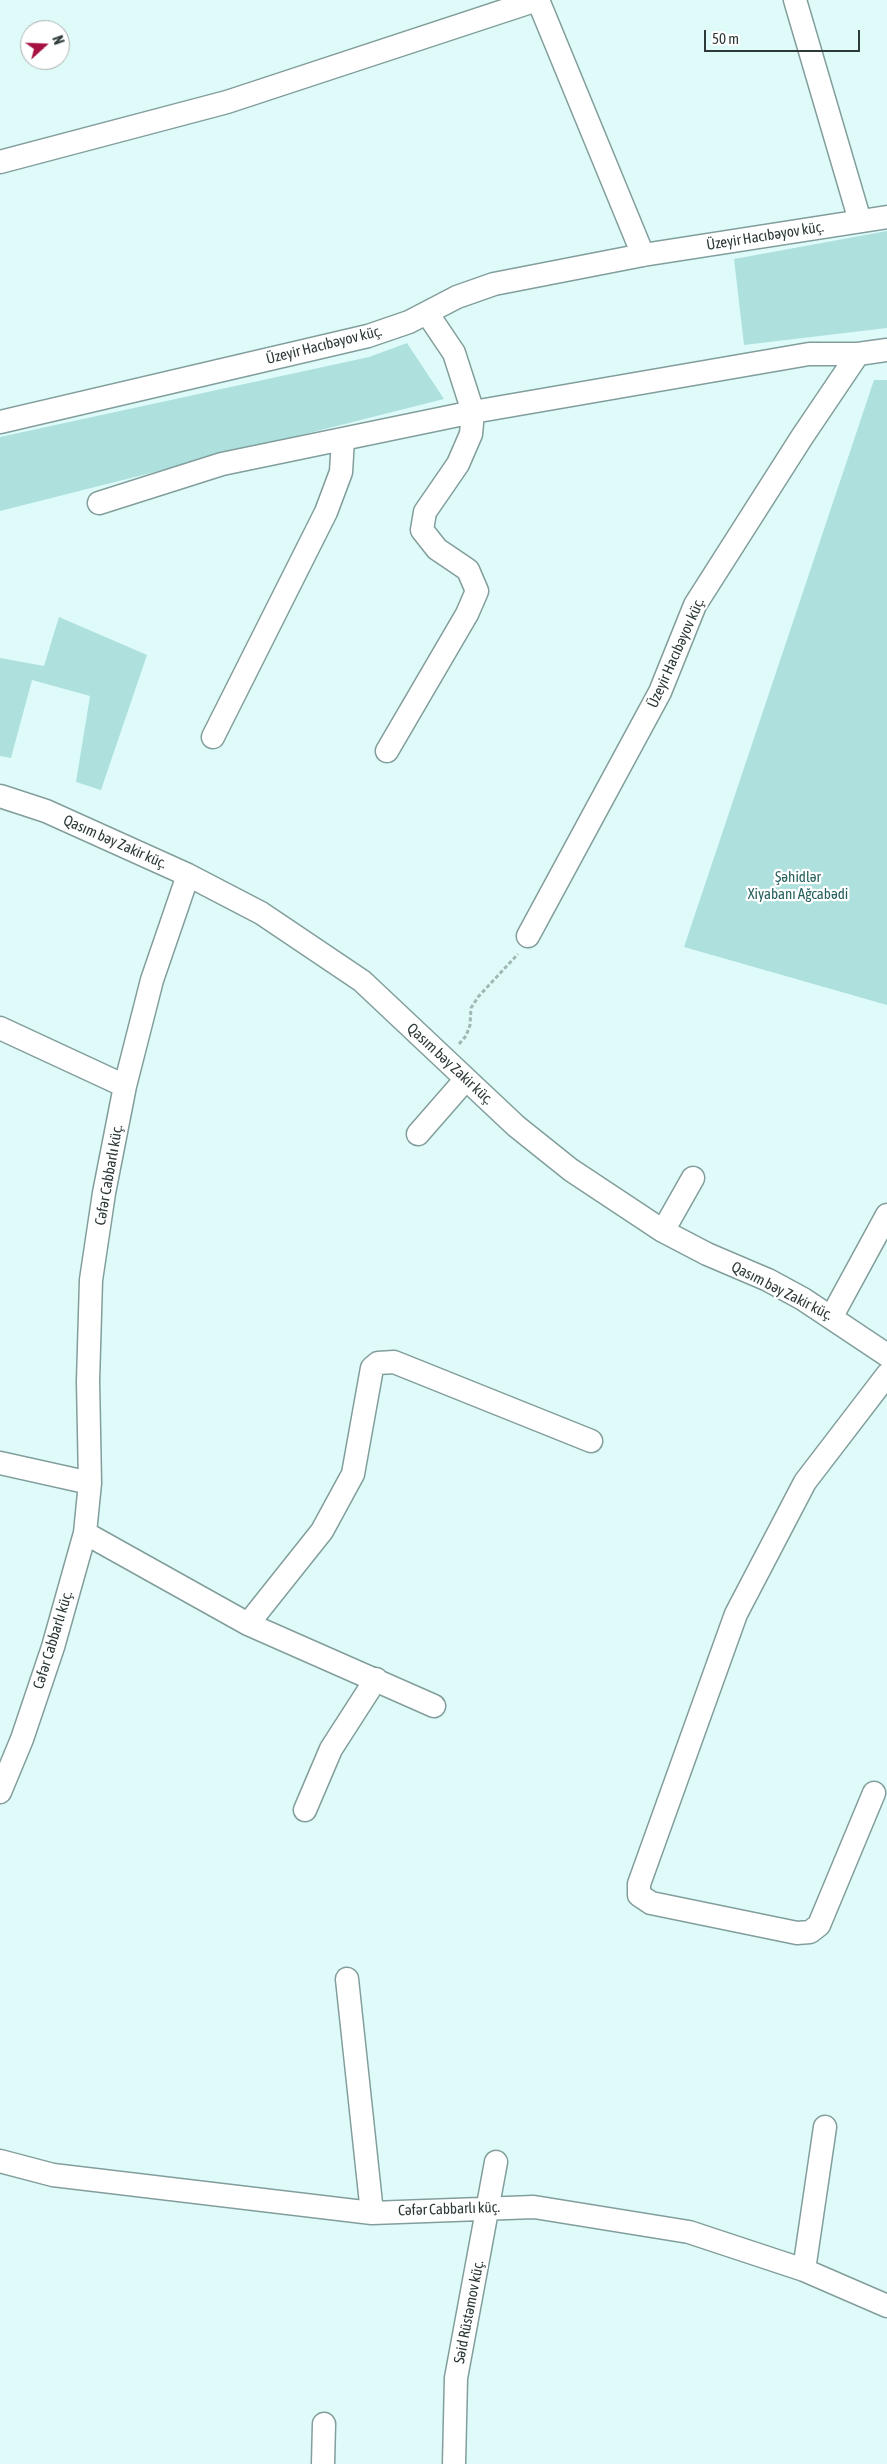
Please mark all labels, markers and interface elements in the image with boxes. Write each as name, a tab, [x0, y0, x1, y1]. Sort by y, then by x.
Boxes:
north arrow	[20, 20, 70, 70]
scale bar	[707, 20, 863, 52]
text: 50 m	[712, 30, 739, 47]
text: N	[49, 34, 67, 47]
street label: Üzeyir Hacıbəyov küç.	[705, 218, 825, 254]
street label: Üzeyir Hacıbəyov küç.	[264, 322, 384, 368]
street label: Üzeyir Hacıbəyov küç.	[644, 595, 708, 711]
street label: Qasım bəy Zakir küç.	[61, 811, 169, 873]
park label: Şəhidlər Xiyabanı Ağcabədi	[748, 868, 848, 903]
street label: Qasım bəy Zakir küç.	[403, 1019, 497, 1109]
street label: Cəfər Cabbarlı küç.	[91, 1123, 127, 1227]
street label: Qasım bəy Zakir küç.	[728, 1258, 836, 1324]
street label: Cəfər Cabbarlı küç.	[29, 1589, 77, 1691]
street label: Cəfər Cabbarlı küç.	[398, 2198, 500, 2220]
street label: Səid Rüstəmov küç.	[450, 2259, 488, 2365]

